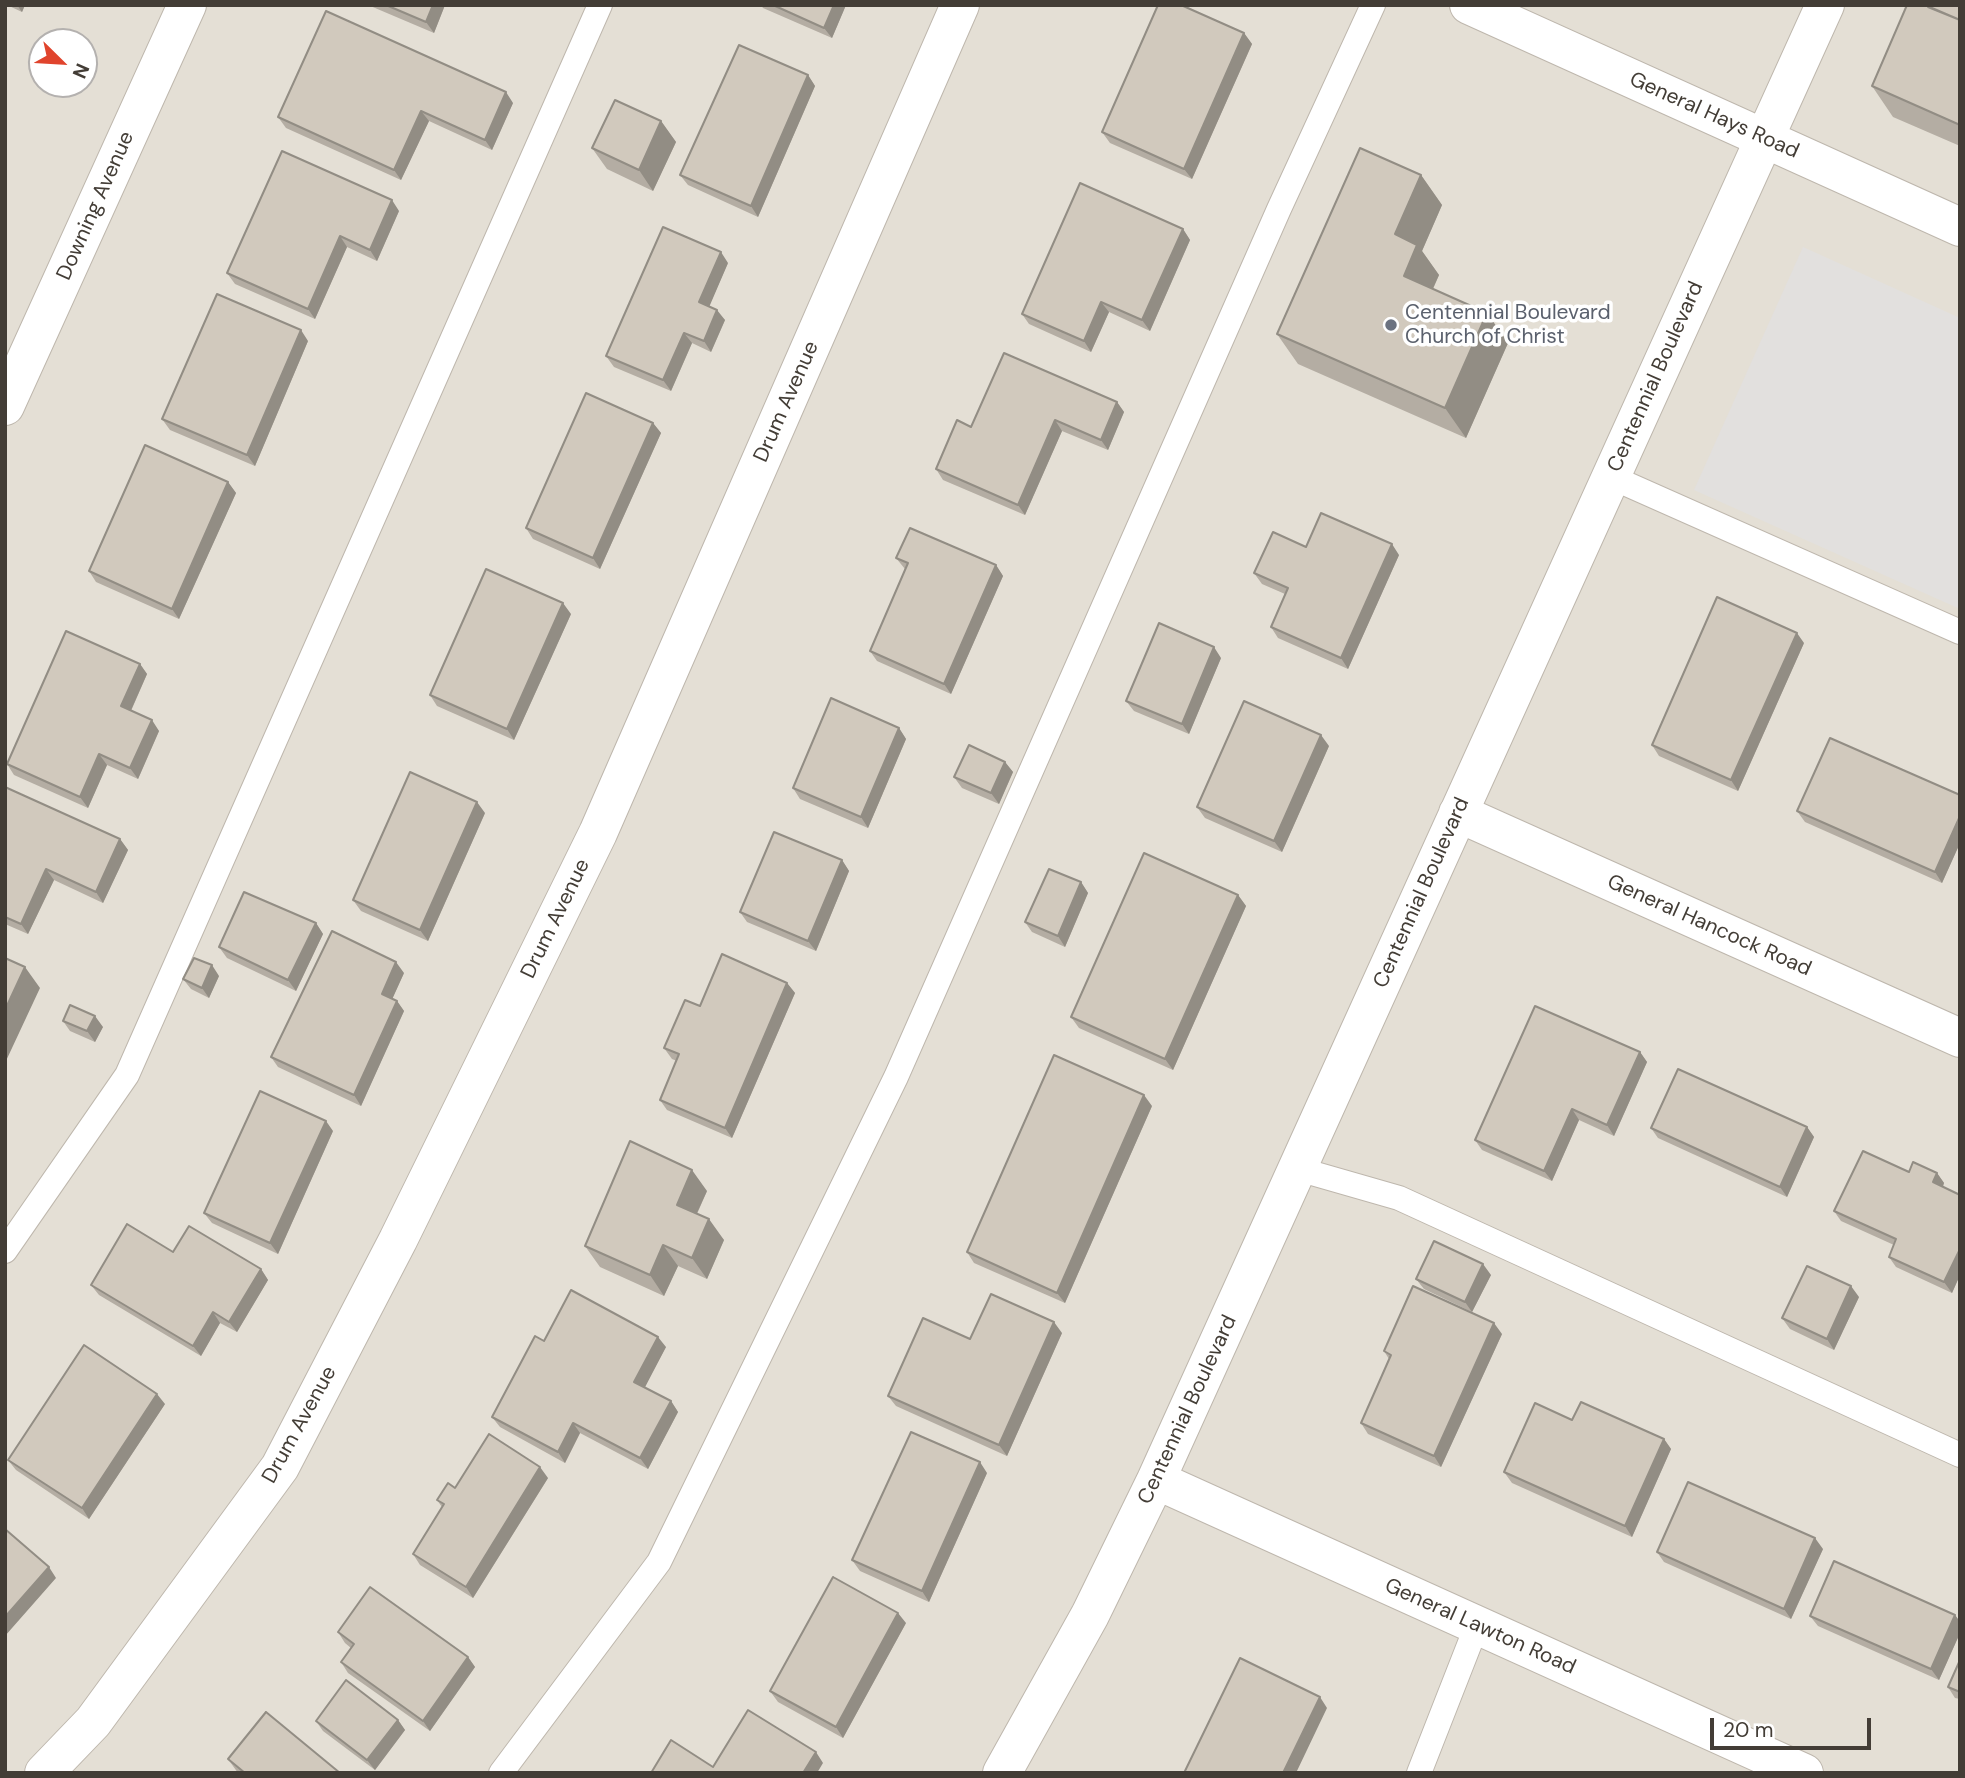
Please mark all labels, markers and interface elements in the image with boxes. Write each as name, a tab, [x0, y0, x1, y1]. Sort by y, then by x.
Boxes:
north arrow	[28, 28, 98, 98]
text: N	[67, 60, 95, 82]
street label: General Hays Road	[1625, 67, 1803, 165]
street label: Downing Avenue	[52, 128, 140, 284]
street label: Centennial Boulevard	[1603, 278, 1709, 476]
place label: Centennial Boulevard Church of Christ	[1405, 300, 1611, 350]
marker: Centennial Boulevard Church of Christ	[1383, 317, 1399, 333]
street label: Drum Avenue	[749, 338, 825, 466]
street label: Centennial Boulevard	[1369, 794, 1475, 992]
street label: Drum Avenue	[516, 855, 596, 983]
street label: General Hancock Road	[1603, 870, 1815, 982]
street label: Centennial Boulevard	[1133, 1312, 1243, 1508]
street label: Drum Avenue	[257, 1362, 343, 1488]
street label: General Lawton Road	[1381, 1573, 1579, 1681]
scale bar	[1713, 1704, 1874, 1748]
text: 20 m	[1723, 1716, 1774, 1744]

